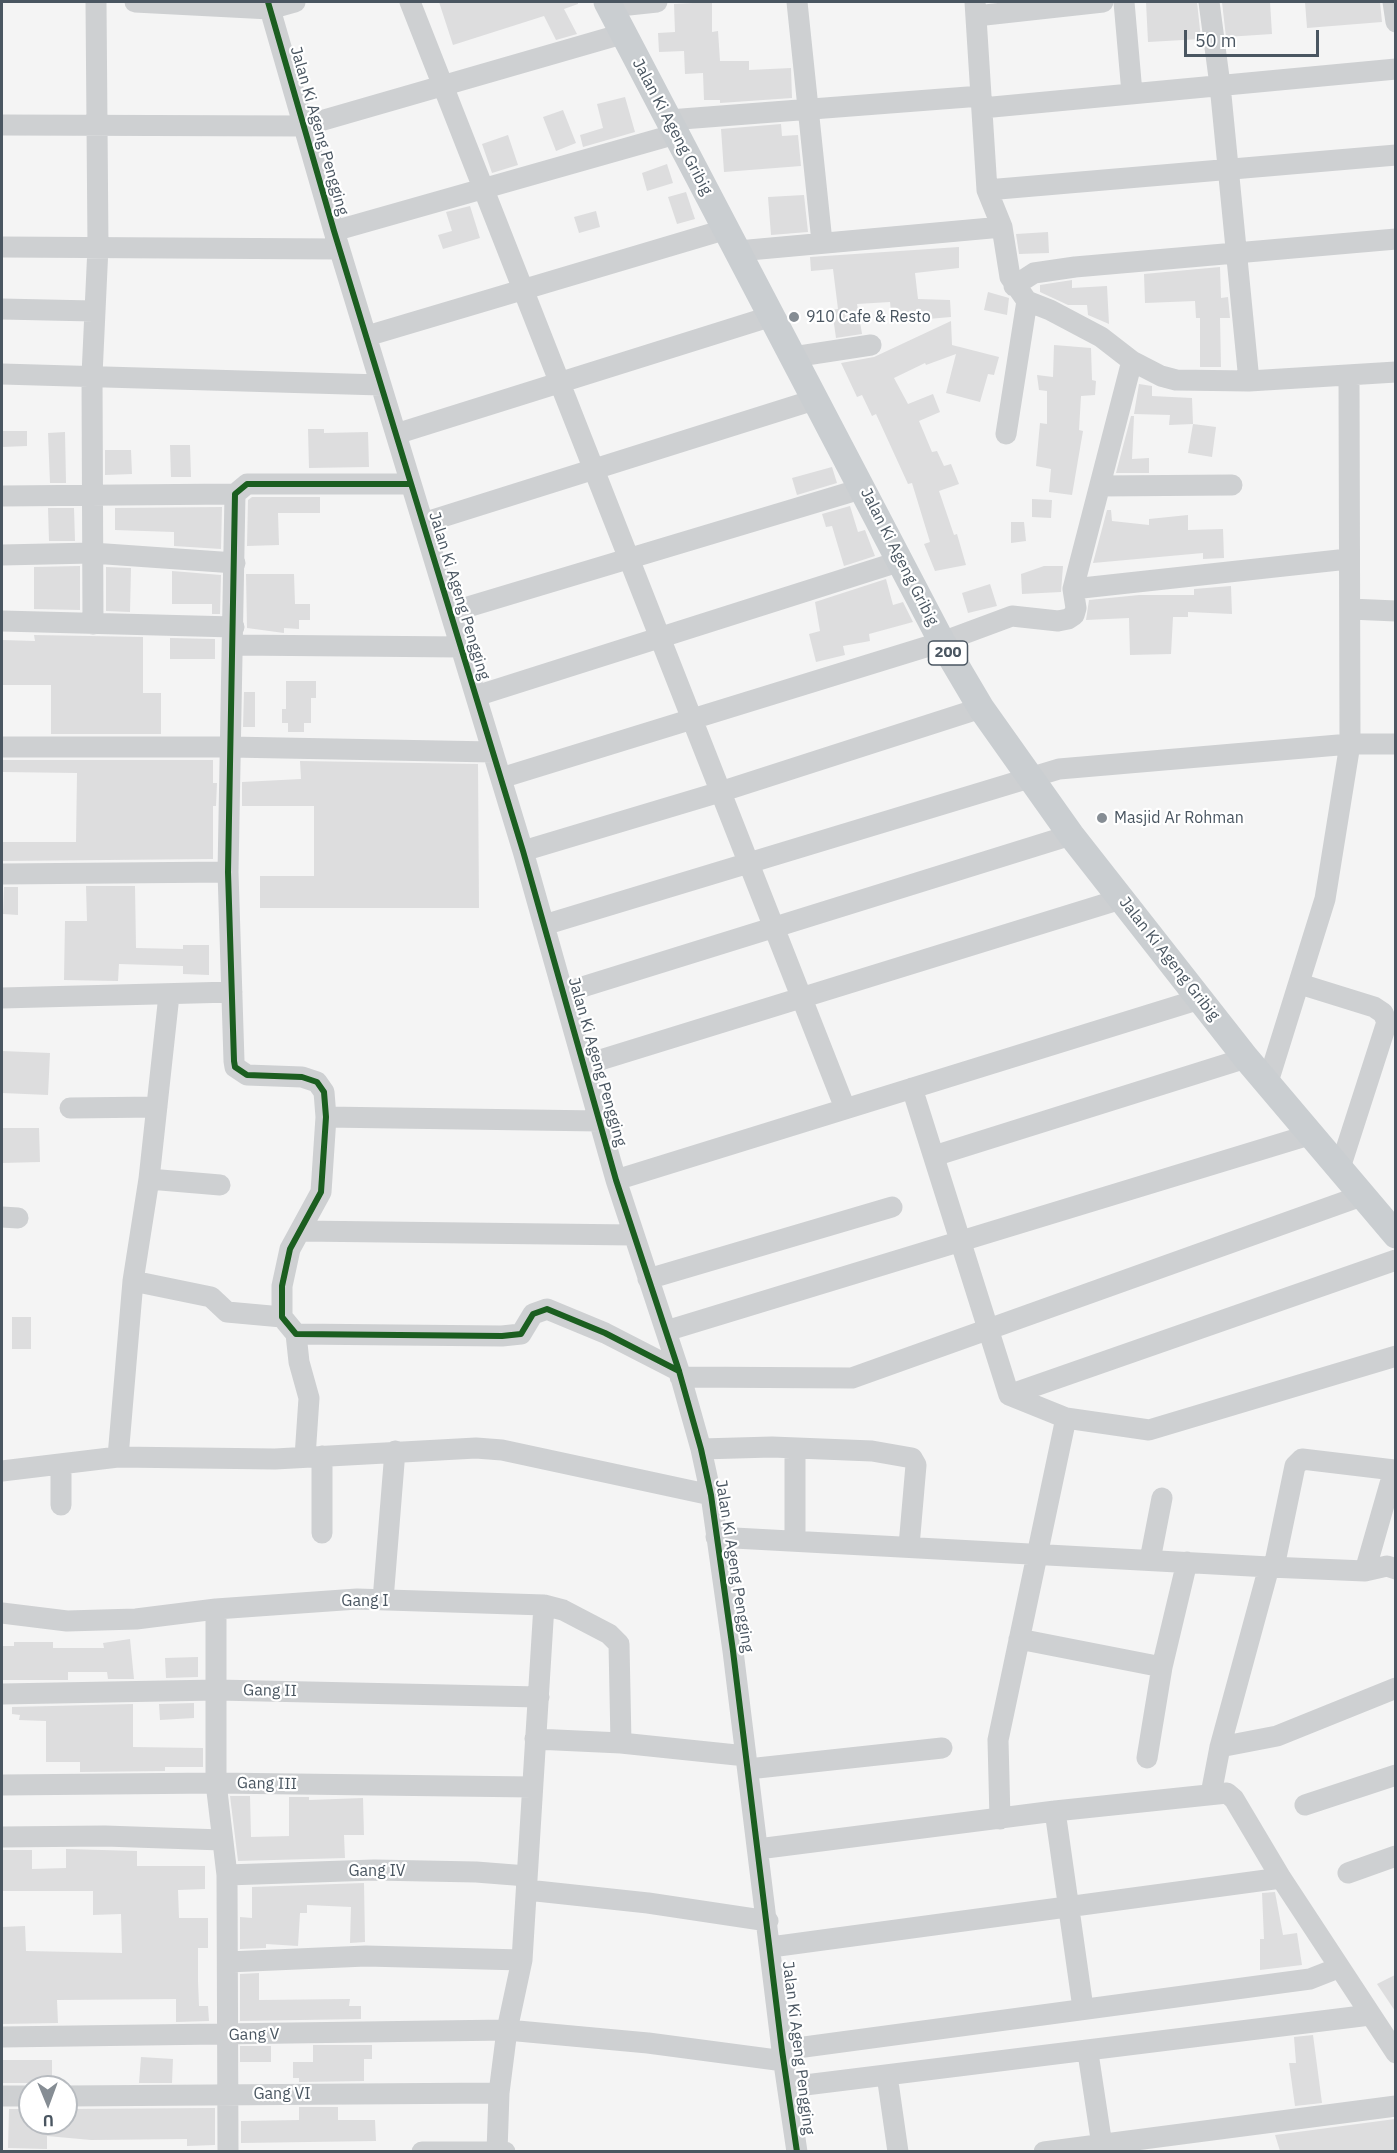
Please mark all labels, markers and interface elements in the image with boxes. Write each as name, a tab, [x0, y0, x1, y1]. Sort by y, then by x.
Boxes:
scale bar	[1187, 18, 1322, 56]
text: 50 m	[1195, 29, 1237, 52]
street label: Jalan Ki Ageng Pengging	[286, 44, 352, 218]
street label: Jalan Ki Ageng Gribig	[628, 55, 716, 199]
place label: 910 Cafe & Resto	[806, 307, 931, 327]
marker: 910 Cafe & Resto	[787, 310, 801, 324]
street label: Jalan Ki Ageng Gribig	[856, 485, 942, 629]
street label: Jalan Ki Ageng Pengging	[424, 510, 494, 682]
road number: 200	[928, 641, 968, 665]
place label: Masjid Ar Rohman	[1114, 808, 1244, 828]
marker: Masjid Ar Rohman	[1095, 811, 1109, 825]
street label: Jalan Ki Ageng Gribig	[1115, 893, 1223, 1025]
street label: Jalan Ki Ageng Pengging	[564, 975, 630, 1149]
street label: Jalan Ki Ageng Pengging	[711, 1478, 757, 1654]
street label: Gang I	[341, 1591, 389, 1611]
street label: Gang II	[243, 1681, 297, 1701]
street label: Gang III	[237, 1774, 297, 1794]
street label: Gang IV	[348, 1861, 406, 1881]
street label: Jalan Ki Ageng Pengging	[778, 1960, 818, 2136]
street label: Gang V	[228, 2025, 280, 2045]
north arrow	[18, 2075, 78, 2135]
street label: Gang VI	[253, 2084, 311, 2104]
text: U	[43, 2111, 54, 2131]

